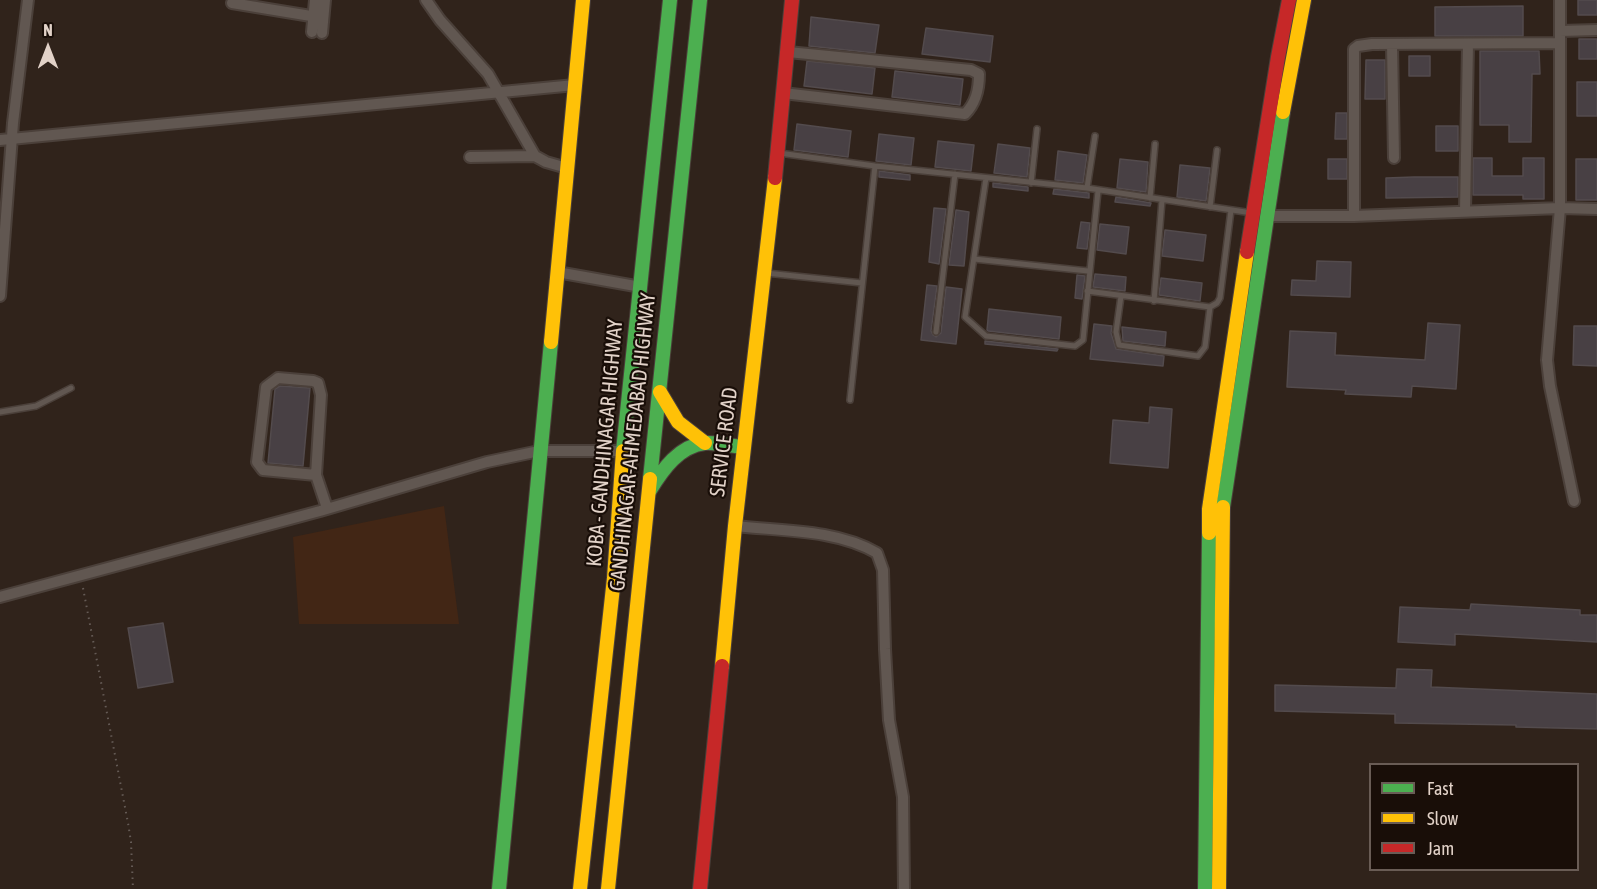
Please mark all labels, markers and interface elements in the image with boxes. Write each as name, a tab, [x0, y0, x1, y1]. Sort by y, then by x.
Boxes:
north arrow	[18, 18, 78, 78]
text: N	[43, 21, 53, 39]
street label: GANDHINAGAR-AHMEDABAD HIGHWAY	[605, 292, 661, 592]
street label: KOBA - GANDHINAGAR HIGHWAY	[582, 318, 628, 568]
street label: SERVICE ROAD	[705, 386, 743, 498]
legend	[1369, 763, 1579, 871]
text: Fast	[1427, 778, 1454, 799]
text: Slow	[1427, 808, 1458, 829]
text: Jam	[1427, 838, 1454, 859]

